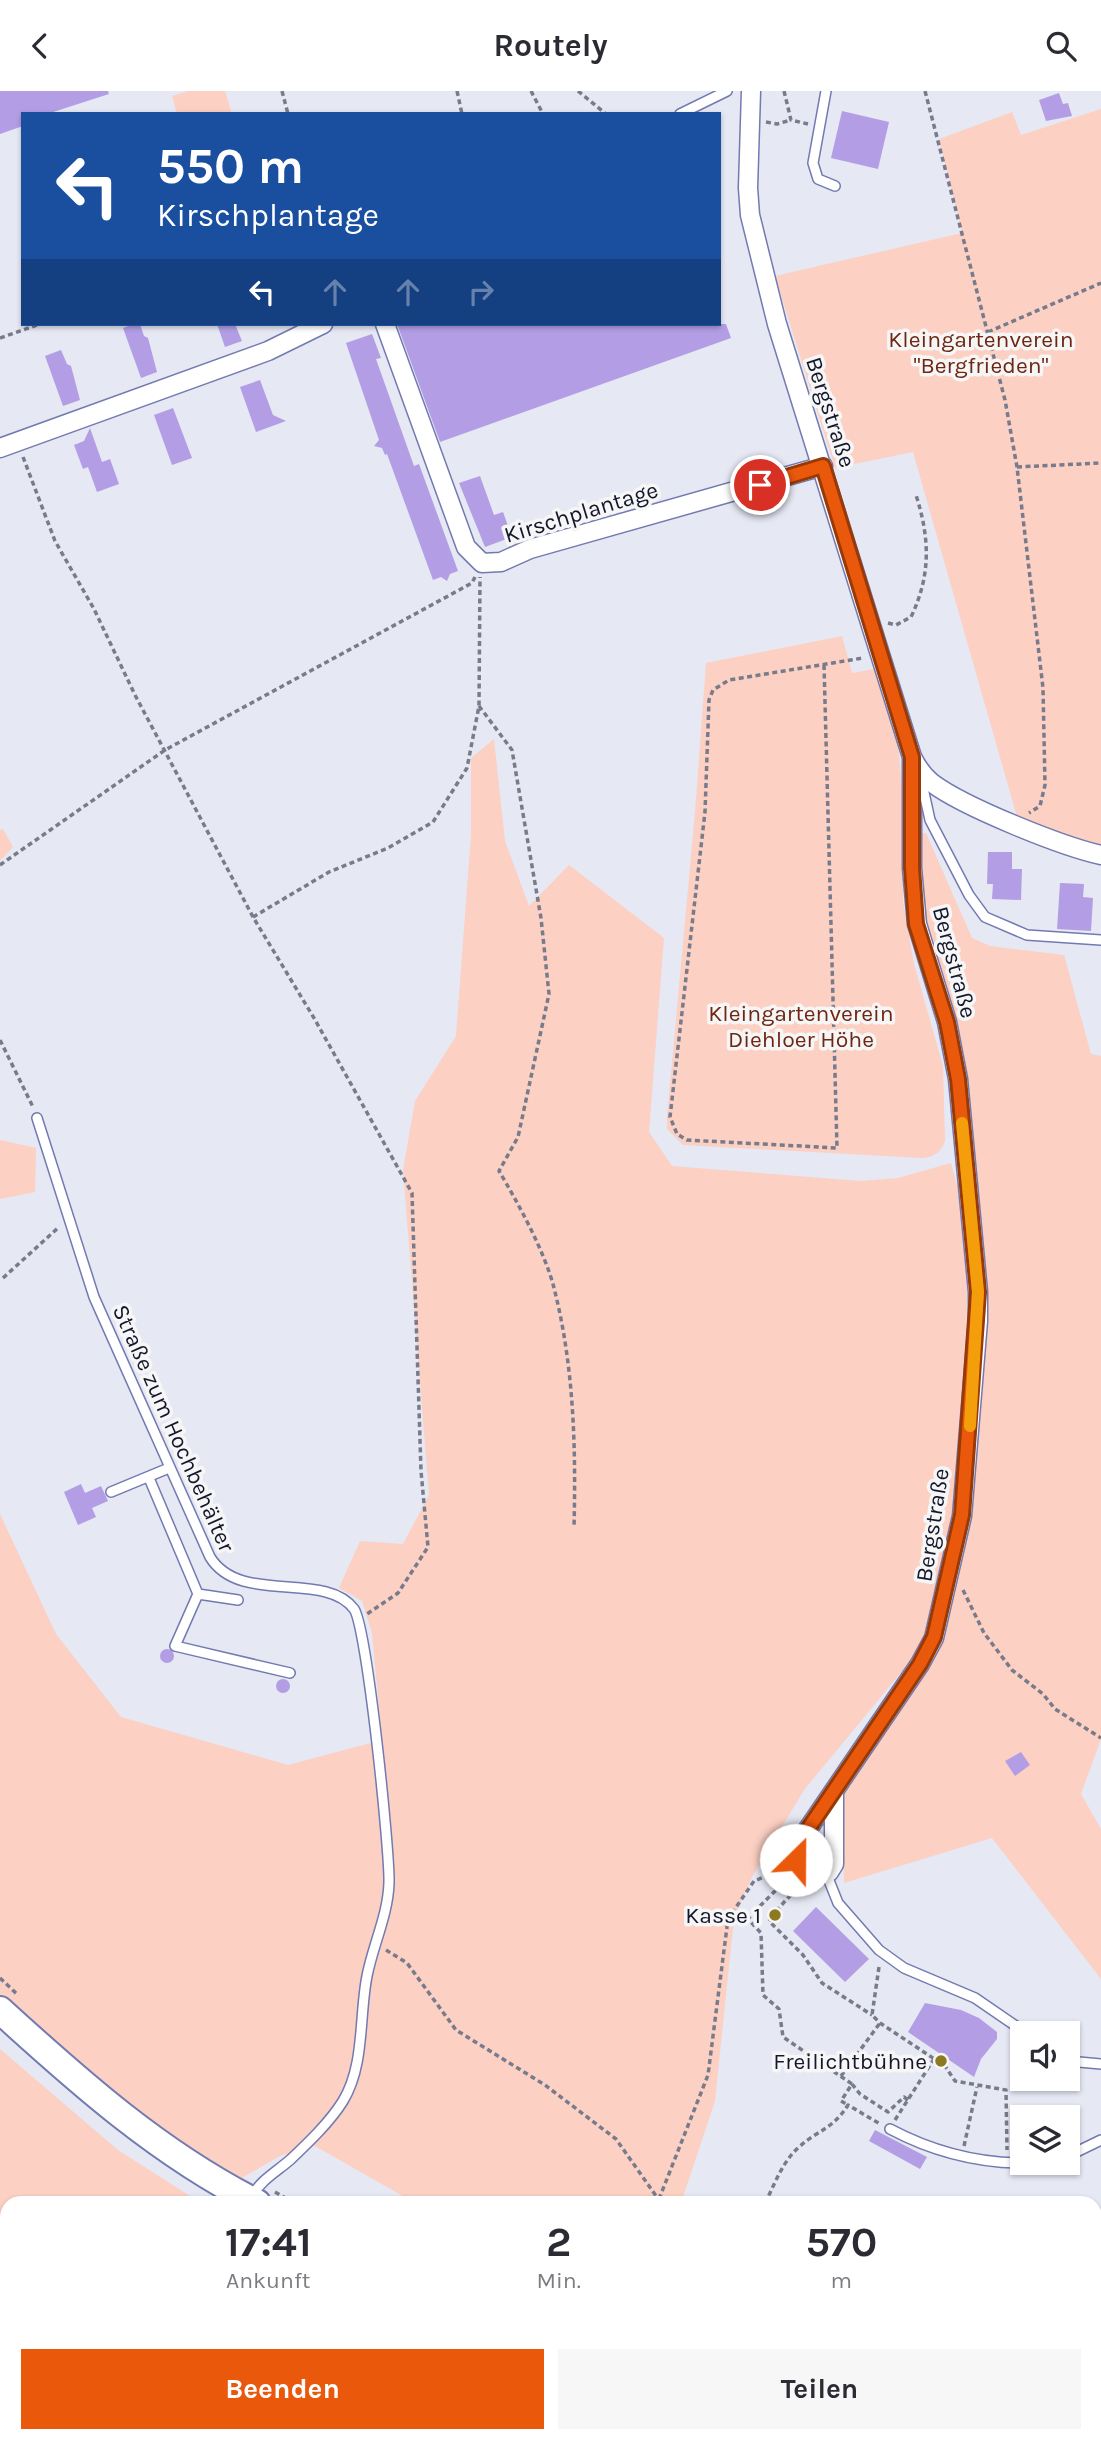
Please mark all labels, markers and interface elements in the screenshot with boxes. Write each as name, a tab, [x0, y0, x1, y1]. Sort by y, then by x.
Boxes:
icon: back	[21, 27, 59, 65]
text: Routely	[493, 27, 608, 64]
icon: search	[1042, 27, 1080, 65]
text: 550 m	[157, 138, 304, 195]
icon: left	[42, 140, 133, 231]
text: Kirschplantage	[157, 197, 379, 234]
icon: left	[243, 273, 281, 311]
icon: ahead	[316, 273, 354, 311]
icon: ahead	[389, 273, 427, 311]
icon: right	[462, 273, 500, 311]
park label: Kleingartenverein "Bergfrieden"	[888, 326, 1074, 379]
street label: Bergstraße	[800, 353, 861, 471]
pin	[730, 455, 790, 515]
icon: arrive	[741, 466, 779, 504]
street label: Kirschplantage	[501, 476, 661, 549]
street label: Bergstraße	[927, 903, 982, 1021]
park label: Kleingartenverein Diehloer Höhe	[708, 1000, 894, 1053]
street label: Straße zum Hochbehälter	[107, 1300, 241, 1557]
street label: Bergstraße	[910, 1466, 955, 1584]
position arrow	[759, 1823, 833, 1897]
place label: Kasse 1	[685, 1902, 761, 1929]
marker: Kasse 1	[767, 1907, 783, 1923]
map controls	[1010, 2021, 1080, 2175]
button: sound	[1010, 2021, 1080, 2091]
place label: Freilichtbühne	[773, 2048, 927, 2075]
marker: Freilichtbühne	[933, 2053, 949, 2069]
button: layers	[1010, 2105, 1080, 2175]
text: 17:41	[225, 2217, 312, 2267]
text: 2	[546, 2217, 571, 2267]
text: 570	[805, 2217, 877, 2267]
text: Ankunft	[226, 2267, 310, 2294]
text: Min.	[536, 2267, 581, 2294]
text: m	[831, 2267, 852, 2294]
button: Beenden	[21, 2349, 544, 2429]
button: Teilen	[558, 2349, 1081, 2429]

